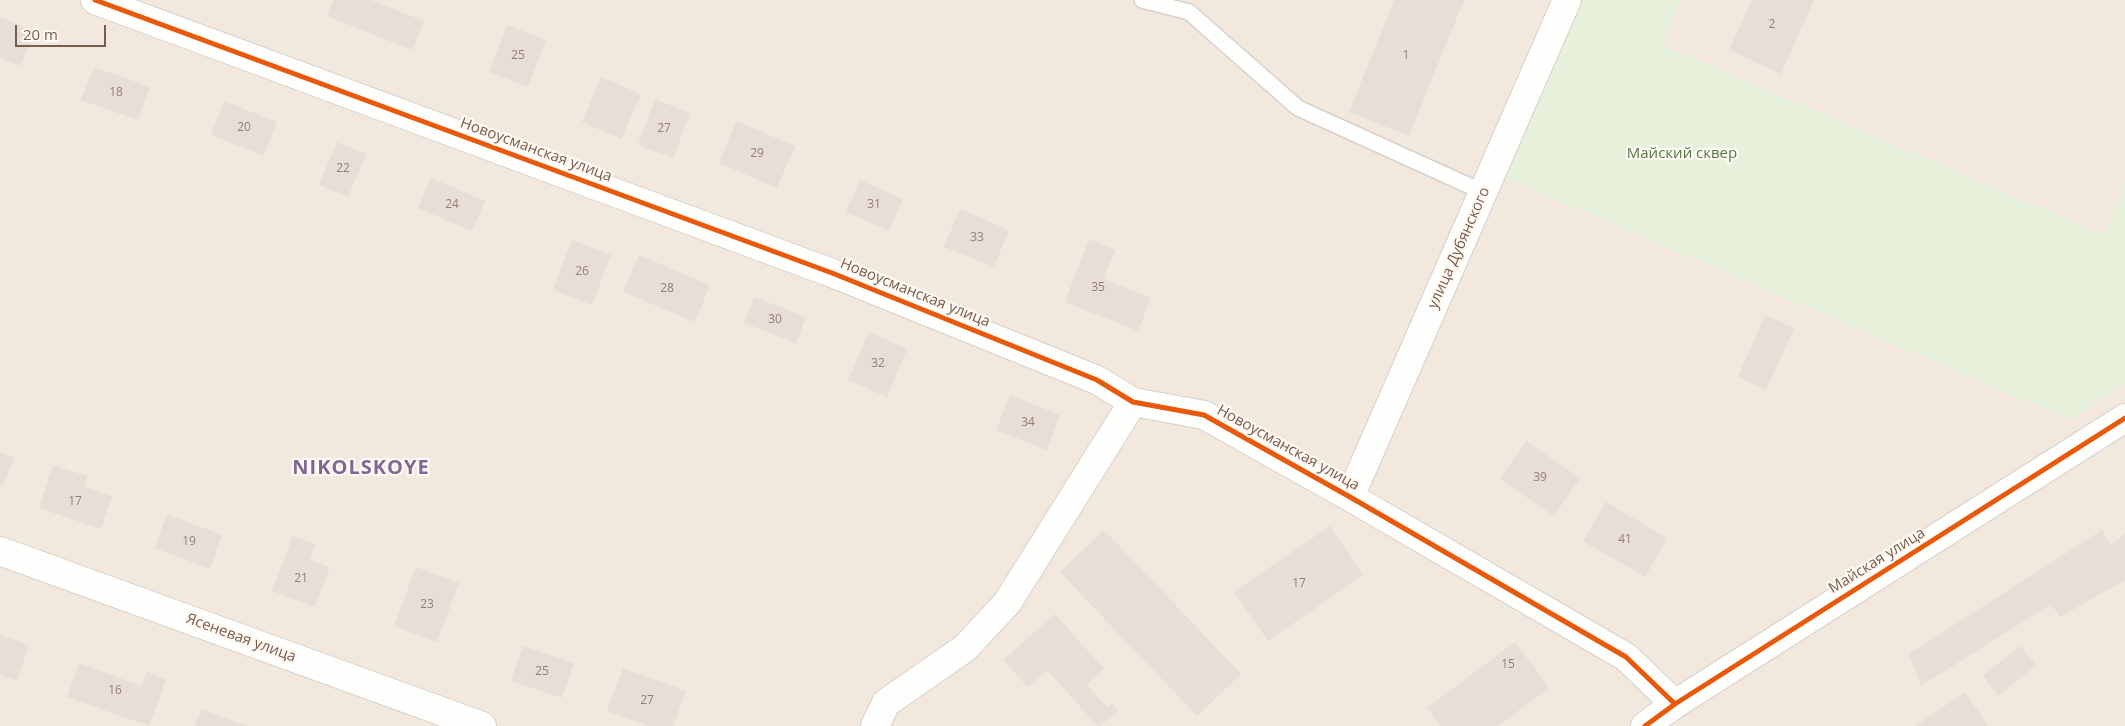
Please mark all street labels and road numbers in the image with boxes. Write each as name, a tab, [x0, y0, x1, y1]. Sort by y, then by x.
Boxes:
street label: Новоусманская улица	[458, 114, 614, 186]
street label: улица Дубянского	[1424, 184, 1494, 312]
street label: Новоусманская улица	[837, 255, 993, 331]
street label: Новоусманская улица	[1214, 401, 1362, 495]
street label: Майская улица	[1826, 524, 1928, 598]
street label: Ясеневая улица	[184, 610, 298, 666]

